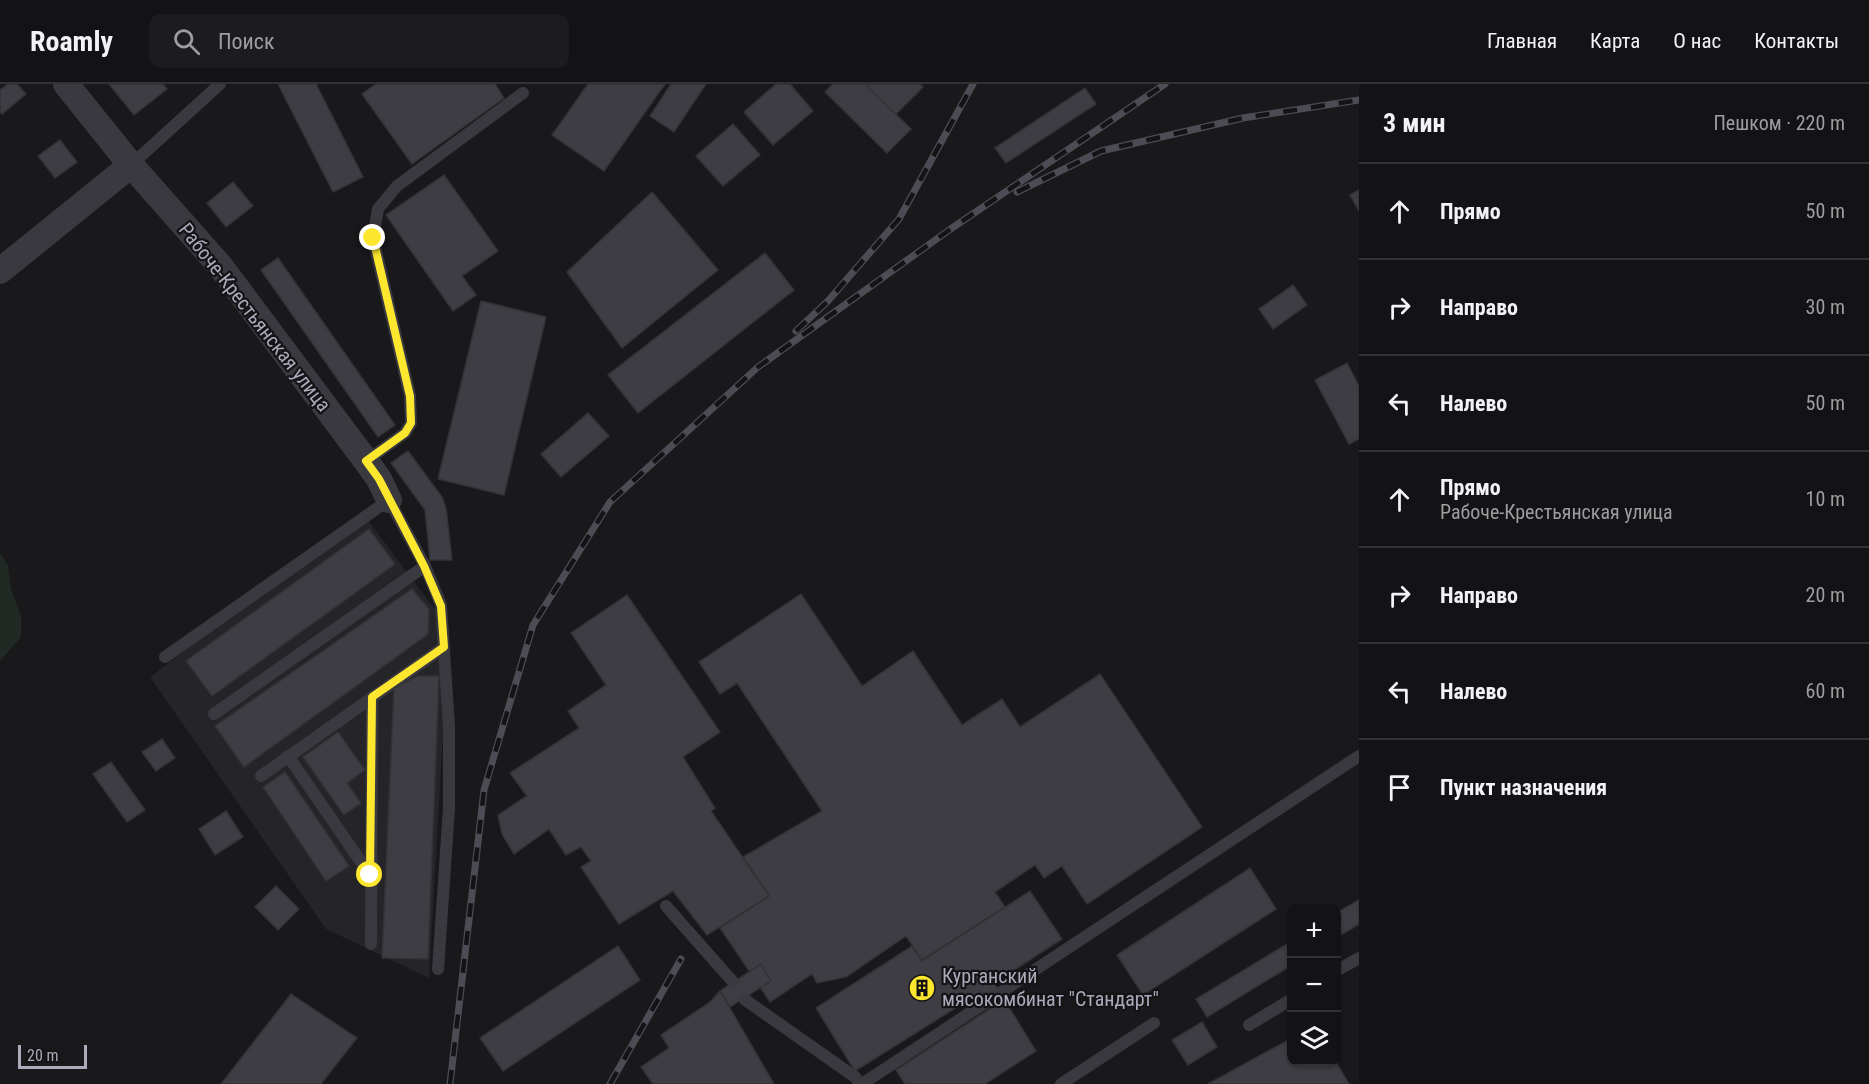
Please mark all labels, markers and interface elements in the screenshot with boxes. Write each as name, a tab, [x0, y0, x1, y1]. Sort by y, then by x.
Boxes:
search box	[149, 14, 569, 68]
text: Roamly	[30, 25, 113, 58]
icon: search	[170, 25, 203, 58]
text: Поиск	[218, 29, 275, 54]
text: Главная	[1487, 29, 1557, 53]
text: Карта	[1590, 29, 1640, 53]
text: О нас	[1673, 29, 1721, 53]
text: Контакты	[1754, 29, 1839, 53]
text: 3 мин	[1383, 108, 1445, 138]
text: Пешком · 220 m	[1713, 111, 1845, 135]
icon: ahead	[1383, 195, 1416, 228]
text: Прямо	[1440, 199, 1501, 224]
text: 50 m	[1806, 199, 1845, 223]
street label: Рабоче-Крестьянская улица	[174, 218, 336, 416]
route end	[359, 224, 385, 250]
icon: right	[1383, 291, 1416, 324]
text: Направо	[1440, 295, 1518, 320]
text: 30 m	[1806, 295, 1845, 319]
icon: left	[1383, 387, 1416, 420]
text: Налево	[1440, 391, 1507, 416]
text: 50 m	[1806, 391, 1845, 415]
text: Прямо	[1440, 475, 1501, 500]
icon: ahead	[1383, 483, 1416, 516]
text: 10 m	[1806, 487, 1845, 511]
text: Рабоче-Крестьянская улица	[1440, 500, 1673, 524]
icon: right	[1383, 579, 1416, 612]
text: Направо	[1440, 583, 1518, 608]
text: 20 m	[1806, 583, 1845, 607]
icon: left	[1383, 675, 1416, 708]
text: Налево	[1440, 679, 1507, 704]
text: 60 m	[1806, 679, 1845, 703]
icon: arrive	[1383, 771, 1416, 804]
text: Пункт назначения	[1440, 775, 1607, 800]
route start	[356, 861, 382, 887]
map controls	[1287, 904, 1341, 1066]
button: +	[1287, 904, 1341, 958]
button: −	[1287, 958, 1341, 1012]
place label: Курганский мясокомбинат "Стандарт"	[942, 964, 1159, 1011]
building icon: Курганский мясокомбинат "Стандарт"	[907, 973, 937, 1003]
button: layers	[1287, 1012, 1341, 1066]
scale bar	[18, 1042, 87, 1070]
text: 20 m	[27, 1046, 59, 1065]

